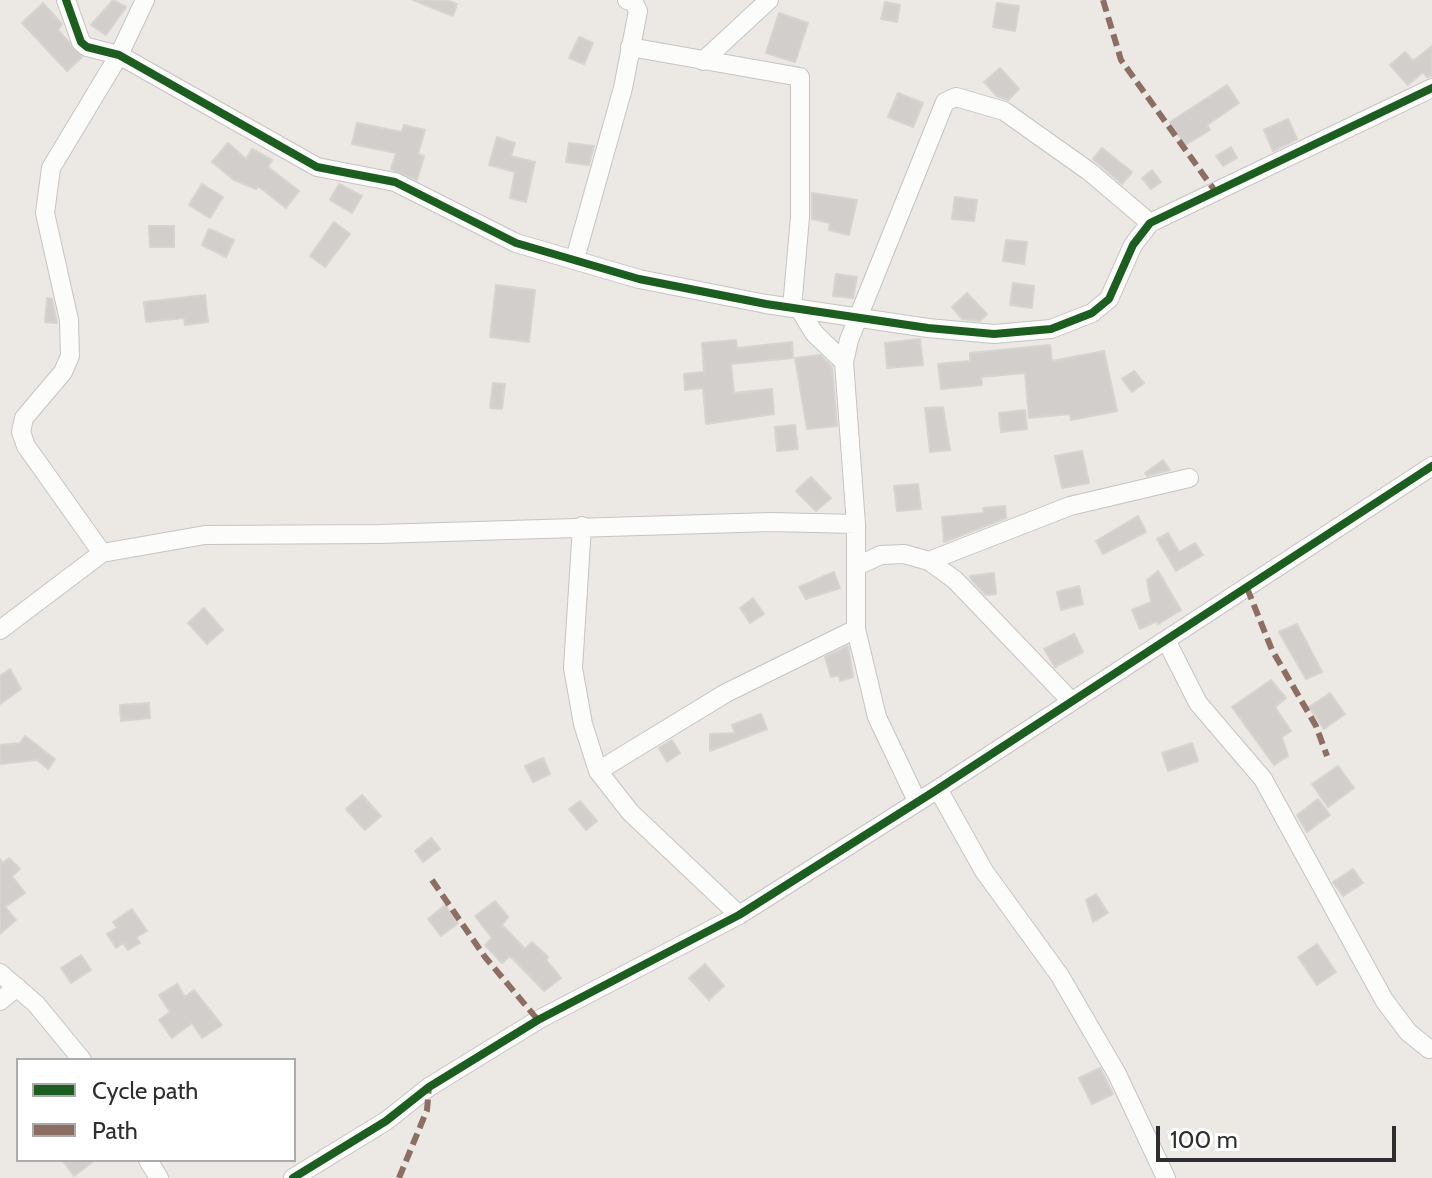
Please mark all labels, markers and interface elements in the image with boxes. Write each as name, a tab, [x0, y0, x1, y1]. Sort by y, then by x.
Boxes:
legend	[16, 1058, 296, 1162]
text: Cycle path	[92, 1076, 198, 1105]
scale bar	[1160, 1110, 1400, 1160]
text: Path	[92, 1116, 138, 1145]
text: 100 m	[1170, 1125, 1238, 1154]

